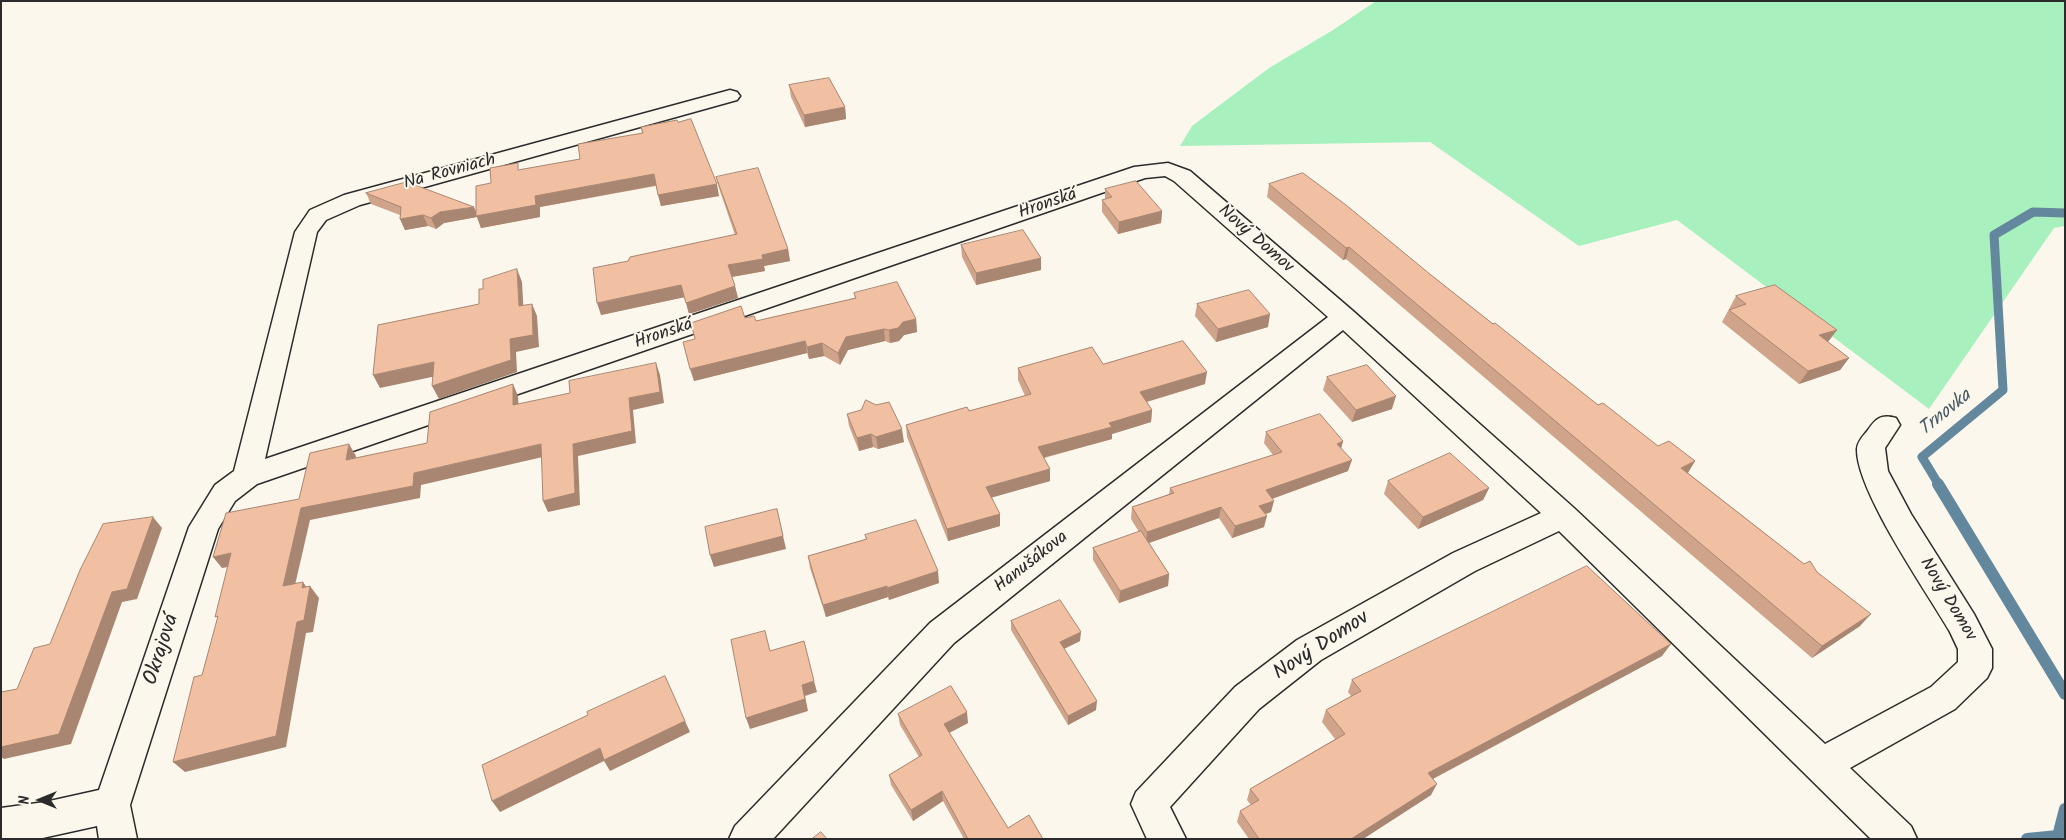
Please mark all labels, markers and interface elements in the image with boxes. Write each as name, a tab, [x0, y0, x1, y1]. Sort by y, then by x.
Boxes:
street label: Na Rovniach	[402, 150, 498, 196]
street label: Hronská	[1016, 185, 1080, 225]
street label: Nový Domov	[1213, 201, 1297, 279]
street label: Hronská	[632, 315, 696, 355]
water label: Trnovka	[1915, 386, 1977, 442]
street label: Hanušákova	[991, 528, 1073, 598]
street label: Nový Domov	[1914, 554, 1980, 646]
street label: Nový Domov	[1269, 607, 1375, 687]
street label: Okrajová	[140, 611, 186, 689]
north arrow	[15, 775, 65, 825]
text: N	[14, 796, 36, 804]

